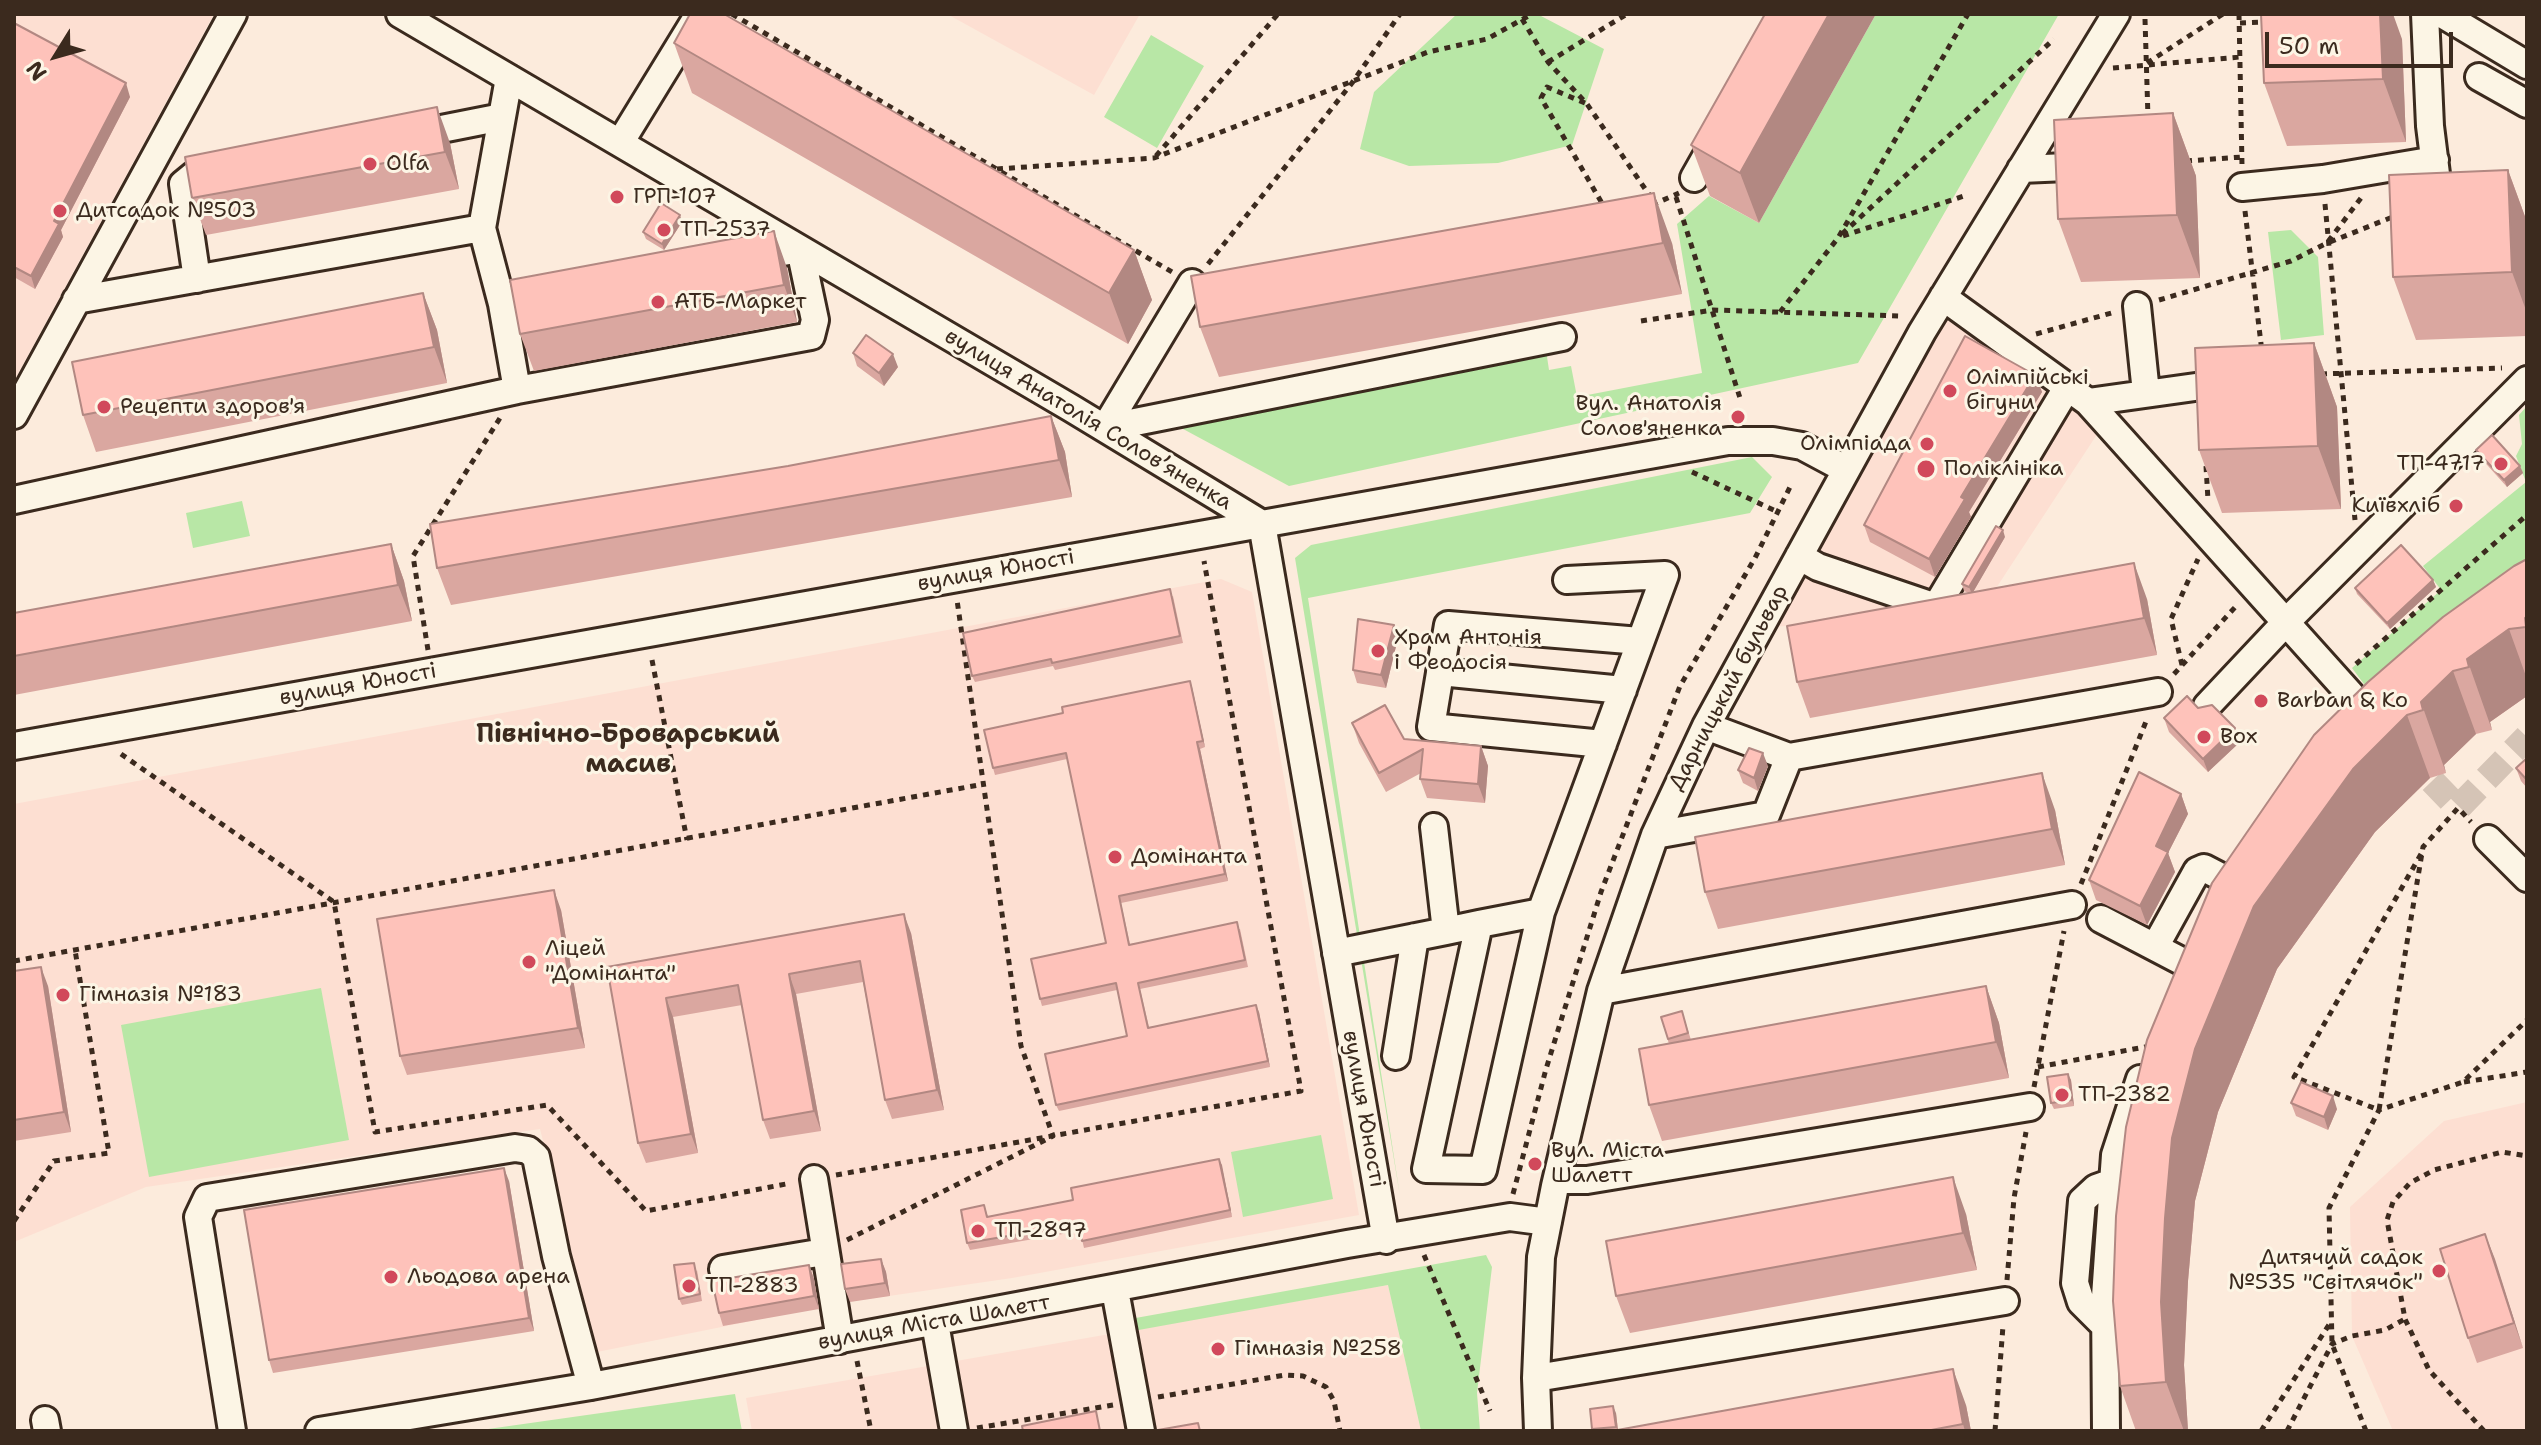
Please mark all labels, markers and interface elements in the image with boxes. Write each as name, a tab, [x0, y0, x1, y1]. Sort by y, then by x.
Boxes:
north arrow	[16, 16, 96, 96]
scale bar	[2269, 16, 2457, 66]
text: 50 m	[2279, 30, 2339, 62]
text: N	[20, 55, 53, 86]
place label: Olfa	[386, 151, 429, 177]
marker: Olfa	[361, 155, 379, 173]
place label: ГРП-107	[633, 184, 717, 210]
marker: ГРП-107	[608, 188, 626, 206]
place label: Дитсадок №503	[76, 198, 256, 224]
marker: Дитсадок №503	[51, 202, 69, 220]
place label: ТП-2537	[680, 217, 771, 243]
marker: ТП-2537	[655, 221, 673, 239]
place label: АТБ-Маркет	[674, 289, 807, 315]
marker: АТБ-Маркет	[649, 293, 667, 311]
street label: вулиця Анатолія Соловʼяненка	[940, 324, 1236, 516]
place label: Олімпійські бігуни	[1966, 365, 2089, 416]
marker: Олімпійські бігуни	[1941, 382, 1959, 400]
place label: Вул. Анатолія Солов'яненка	[1575, 391, 1722, 442]
place label: Рецепти здоров'я	[120, 394, 305, 420]
marker: Рецепти здоров'я	[95, 398, 113, 416]
marker: Вул. Анатолія Солов'яненка	[1729, 408, 1747, 426]
place label: Олімпіада	[1800, 431, 1911, 457]
marker: Олімпіада	[1918, 435, 1936, 453]
place label: ТП-4717	[2396, 451, 2485, 477]
marker: ТП-4717	[2492, 455, 2510, 473]
place label: Поліклініка	[1944, 456, 2063, 482]
marker: Поліклініка	[1915, 458, 1937, 480]
place label: Київхліб	[2352, 493, 2440, 519]
marker: Київхліб	[2447, 497, 2465, 515]
street label: вулиця Юності	[915, 544, 1077, 598]
street label: Дарницький бульвар	[1664, 581, 1794, 795]
place label: Храм Антонія і Феодосія	[1394, 625, 1542, 676]
marker: Храм Антонія і Феодосія	[1369, 642, 1387, 660]
street label: вулиця Юності	[277, 658, 439, 712]
place label: Barban & Ko	[2277, 688, 2408, 714]
marker: Barban & Ko	[2252, 692, 2270, 710]
district label: Північно-Броварський масив	[476, 719, 780, 780]
place label: Box	[2220, 724, 2258, 750]
marker: Box	[2195, 728, 2213, 746]
place label: Домінанта	[1131, 844, 1247, 870]
marker: Домінанта	[1106, 848, 1124, 866]
place label: Ліцей "Домінанта"	[545, 936, 676, 988]
marker: Ліцей "Домінанта"	[520, 953, 538, 971]
place label: Гімназія №183	[79, 982, 242, 1008]
marker: Гімназія №183	[54, 986, 72, 1004]
street label: вулиця Юності	[1336, 1028, 1390, 1190]
place label: ТП-2382	[2078, 1082, 2171, 1108]
marker: ТП-2382	[2053, 1086, 2071, 1104]
place label: Вул. Міста Шалетт	[1551, 1138, 1664, 1190]
marker: Вул. Міста Шалетт	[1526, 1155, 1544, 1173]
place label: ТП-2897	[994, 1218, 1087, 1244]
marker: ТП-2897	[969, 1222, 987, 1240]
place label: Дитячий садок №535 "Світлячок"	[2228, 1245, 2423, 1296]
marker: Дитячий садок №535 "Світлячок"	[2430, 1262, 2448, 1280]
place label: Льодова арена	[407, 1264, 570, 1290]
marker: Льодова арена	[382, 1268, 400, 1286]
place label: ТП-2883	[705, 1273, 799, 1299]
marker: ТП-2883	[680, 1277, 698, 1295]
street label: вулиця Міста Шалетт	[816, 1290, 1052, 1356]
place label: Гімназія №258	[1234, 1336, 1402, 1362]
marker: Гімназія №258	[1209, 1340, 1227, 1358]

